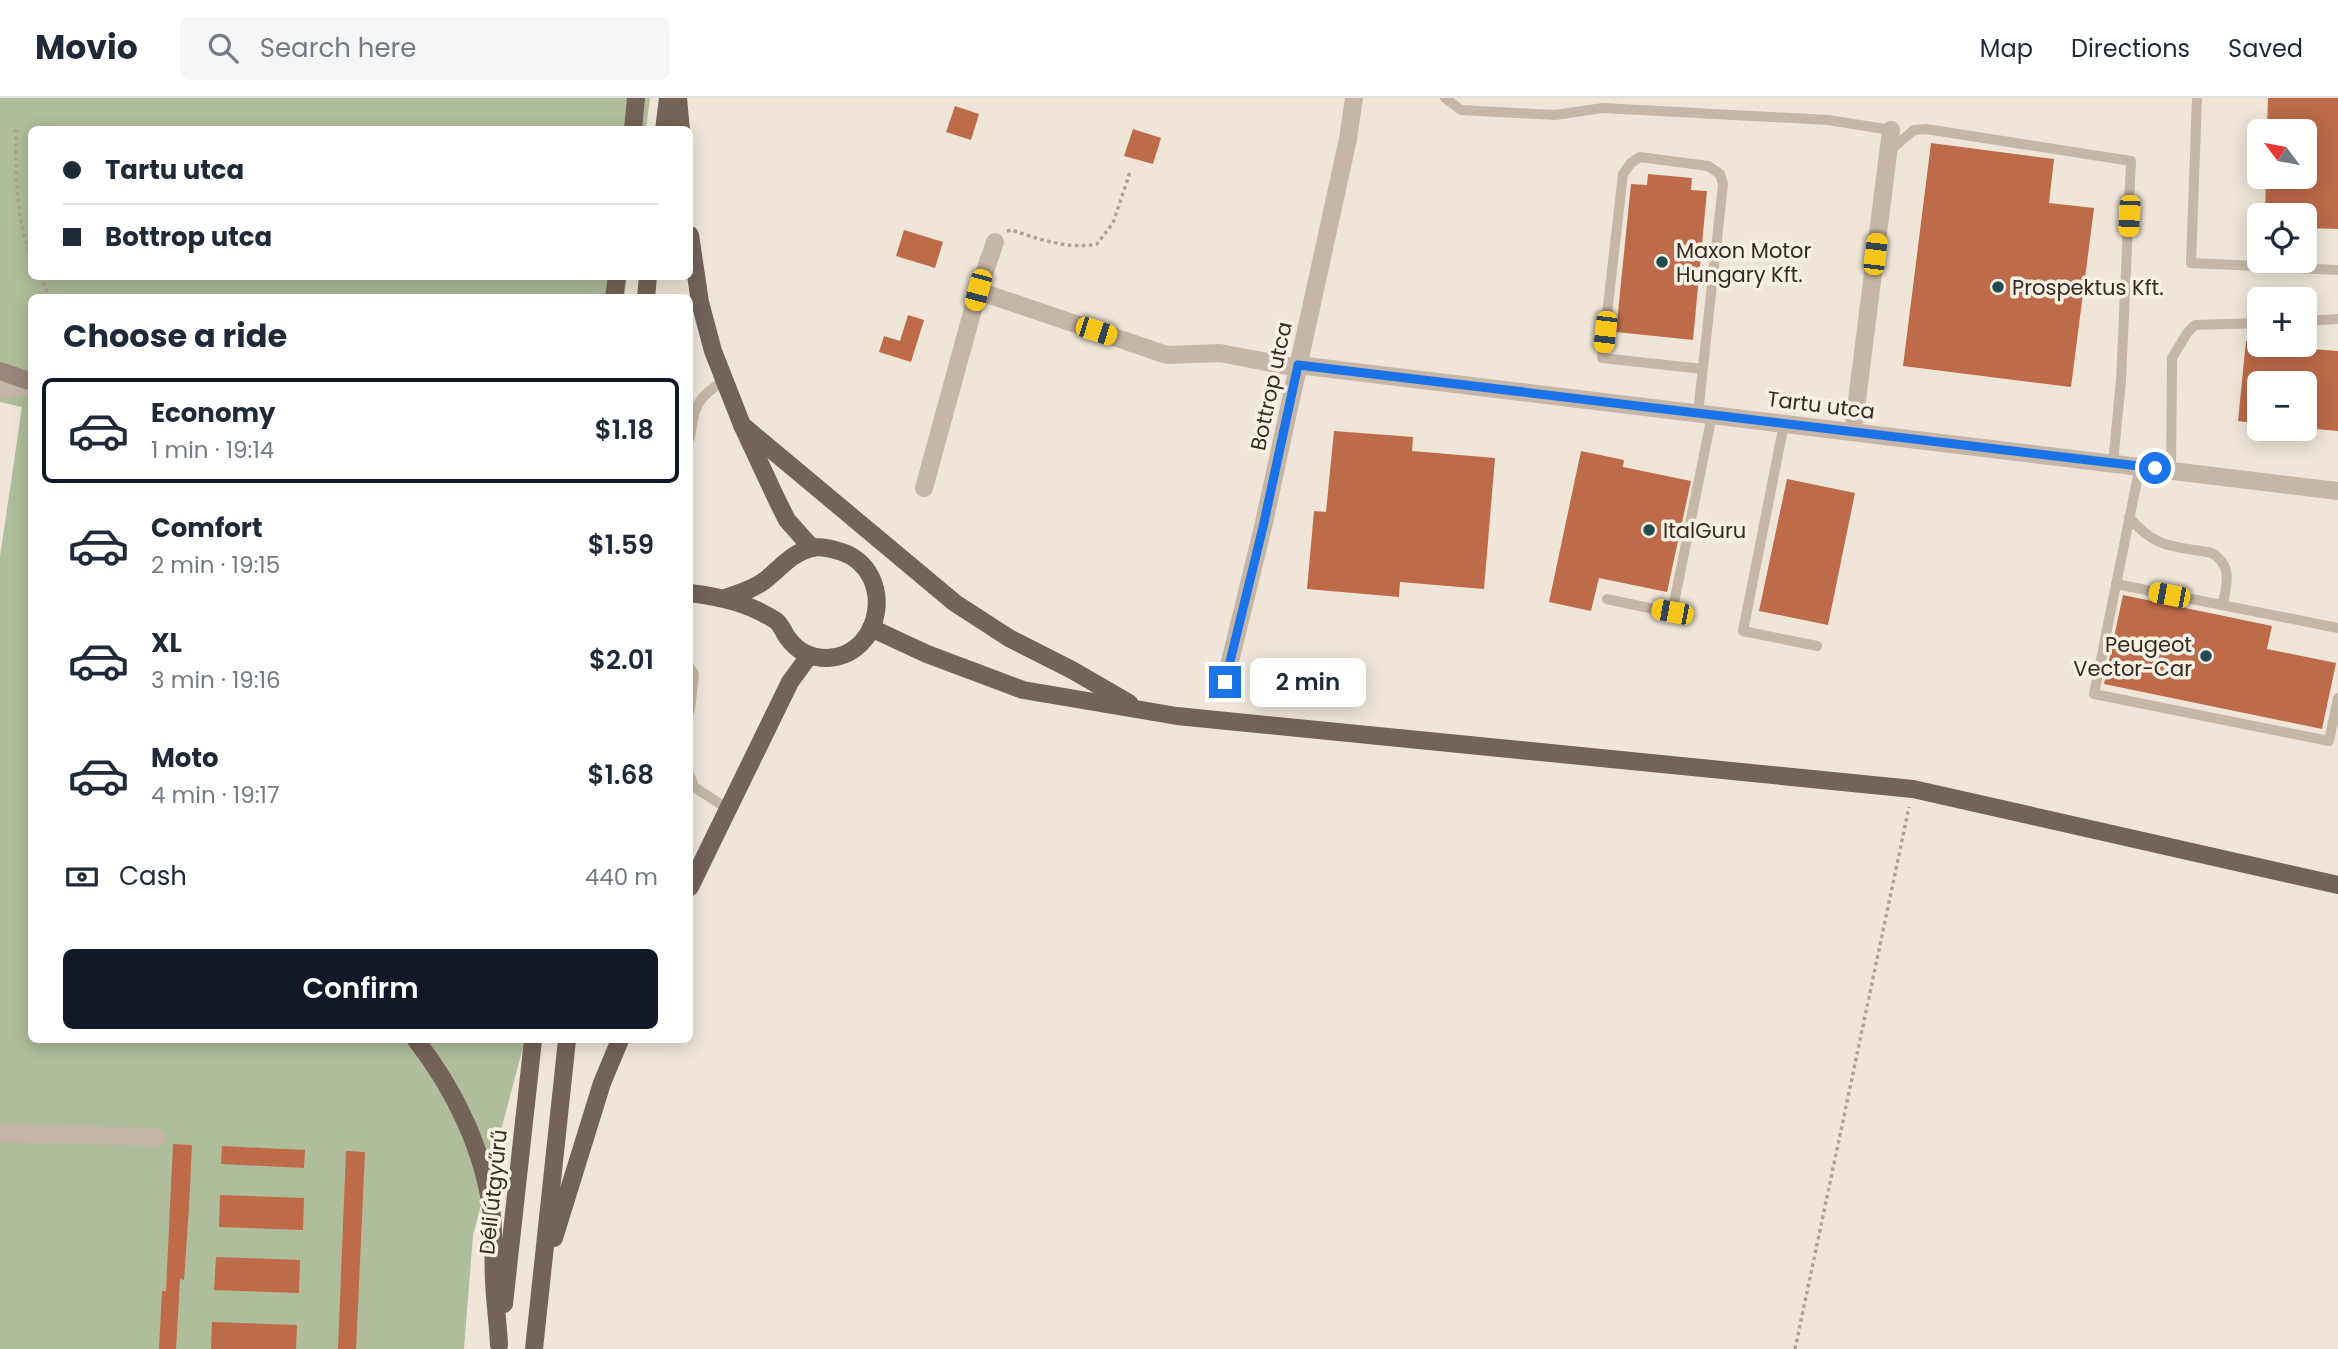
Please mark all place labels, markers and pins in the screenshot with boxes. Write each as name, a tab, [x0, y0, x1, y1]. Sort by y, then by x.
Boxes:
place label: Maxon Motor Hungary Kft.	[1676, 236, 1811, 289]
marker: Maxon Motor Hungary Kft.	[1654, 254, 1670, 270]
place label: Prospektus Kft.	[2012, 273, 2164, 302]
marker: Prospektus Kft.	[1990, 279, 2006, 295]
place label: ItalGuru	[1663, 516, 1746, 545]
marker: ItalGuru	[1641, 522, 1657, 538]
place label: Peugeot Vector-Car	[2073, 630, 2192, 683]
marker: Peugeot Vector-Car	[2198, 648, 2214, 664]

